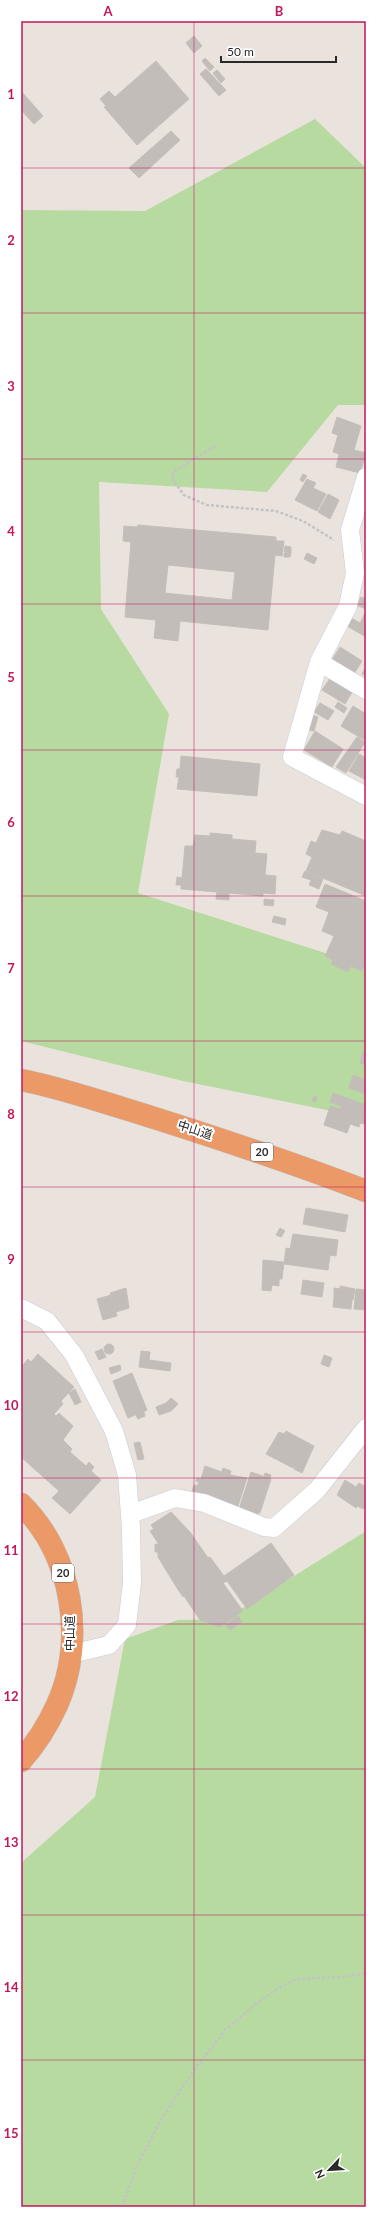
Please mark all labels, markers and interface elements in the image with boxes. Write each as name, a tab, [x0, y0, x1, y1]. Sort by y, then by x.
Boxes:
text: A	[102, 3, 113, 19]
text: B	[275, 3, 284, 19]
scale bar	[221, 38, 336, 64]
text: 50 m	[227, 44, 254, 59]
text: 1	[7, 86, 15, 102]
text: 2	[7, 232, 15, 248]
text: 3	[7, 378, 15, 394]
text: 4	[7, 523, 15, 539]
text: 5	[7, 669, 15, 685]
text: 6	[7, 814, 15, 830]
text: 7	[7, 960, 15, 976]
text: 8	[7, 1106, 15, 1122]
street label: 中山道	[176, 1117, 215, 1142]
road number: 20	[251, 1143, 273, 1161]
text: 9	[7, 1251, 15, 1267]
text: 10	[3, 1397, 19, 1413]
text: 11	[3, 1542, 19, 1558]
road number: 20	[52, 1564, 74, 1582]
street label: 中山道	[62, 1615, 77, 1651]
text: 12	[3, 1688, 19, 1704]
text: 13	[3, 1834, 19, 1850]
text: 14	[3, 1979, 19, 1995]
text: 15	[3, 2125, 19, 2141]
north arrow	[309, 2150, 349, 2190]
text: N	[312, 2168, 327, 2181]

